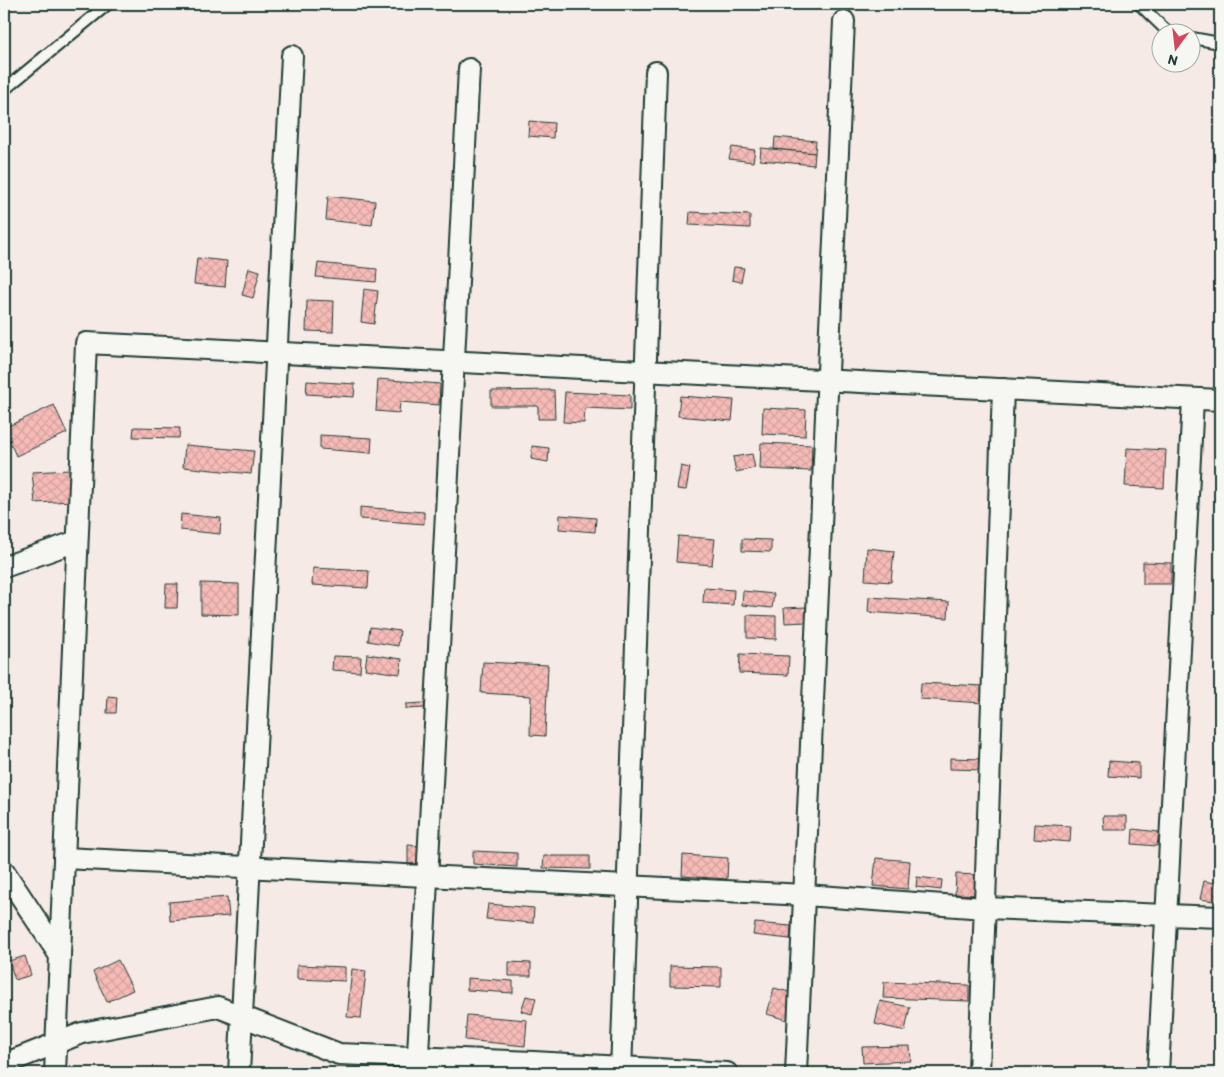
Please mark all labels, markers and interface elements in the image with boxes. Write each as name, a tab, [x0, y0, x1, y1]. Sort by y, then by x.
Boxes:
north arrow	[1152, 22, 1202, 72]
text: N	[1166, 51, 1180, 70]

